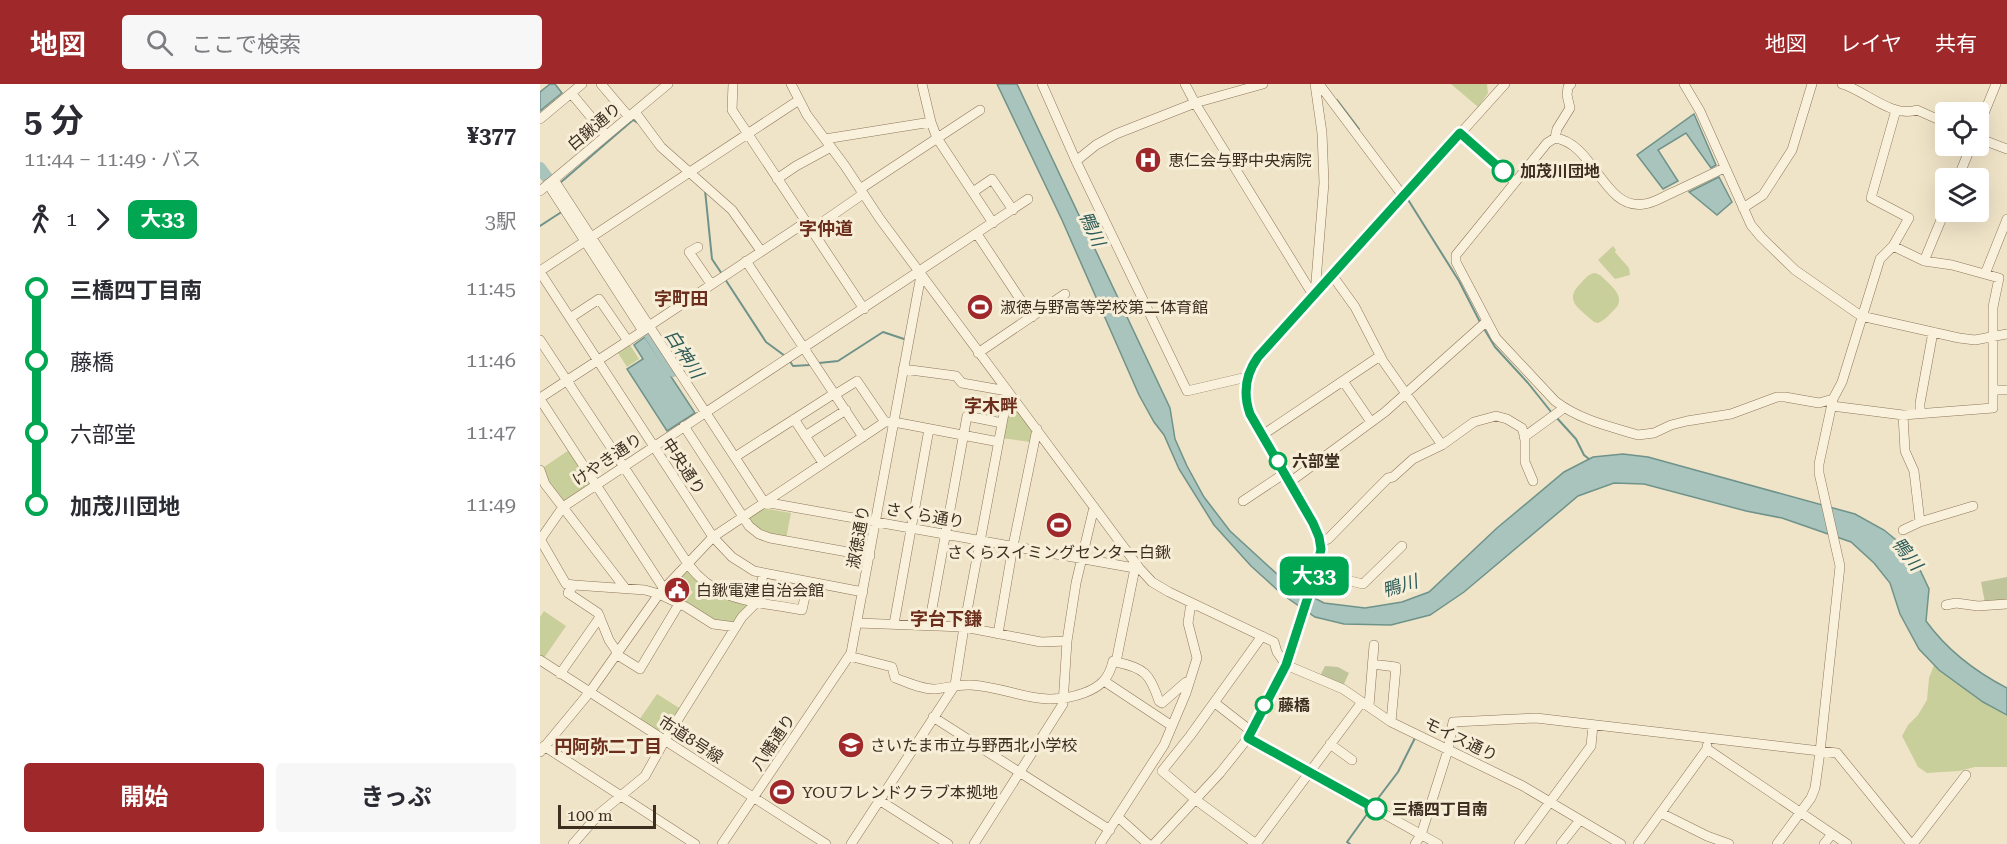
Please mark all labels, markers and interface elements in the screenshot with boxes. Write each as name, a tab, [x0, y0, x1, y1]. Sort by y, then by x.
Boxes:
search box	[122, 15, 542, 69]
icon: search	[143, 26, 176, 59]
text: 地図	[30, 28, 86, 61]
text: ここで検索	[191, 32, 301, 57]
text: 地図	[1765, 32, 1807, 56]
text: レイヤ	[1840, 32, 1902, 56]
text: 共有	[1935, 32, 1977, 56]
street label: 白鍬通り	[564, 99, 625, 154]
text: 5 分	[24, 101, 84, 140]
map controls	[1935, 102, 1989, 222]
button: locate	[1935, 102, 1989, 156]
text: ¥377	[467, 123, 516, 148]
hospital icon: 恵仁会与野中央病院	[1133, 145, 1163, 175]
text: 11:44 – 11:49 · バス	[24, 147, 201, 171]
place label: 恵仁会与野中央病院	[1168, 151, 1312, 170]
marker: 加茂川団地	[1492, 160, 1514, 182]
place label: 加茂川団地	[1520, 162, 1600, 181]
button: layers	[1935, 168, 1989, 222]
icon: walk	[24, 203, 57, 236]
icon: forward	[86, 203, 119, 236]
text: 1	[66, 207, 77, 231]
text: 大33	[140, 207, 185, 231]
water label: 鴨川	[1075, 208, 1110, 251]
text: 3駅	[485, 209, 516, 233]
district label: 字仲道	[799, 218, 853, 239]
text: 11:45	[466, 276, 516, 300]
text: 三橋四丁目南	[70, 278, 202, 303]
district label: 字町田	[654, 288, 708, 309]
sports icon: 淑徳与野高等学校第二体育館	[965, 292, 995, 322]
place label: 淑徳与野高等学校第二体育館	[1000, 298, 1208, 317]
water label: 白神川	[661, 325, 709, 384]
text: 11:46	[466, 348, 516, 372]
text: 藤橋	[70, 350, 114, 375]
district label: 字木畔	[964, 395, 1018, 416]
text: 11:47	[466, 420, 516, 444]
text: 六部堂	[70, 422, 136, 447]
street label: けやき通り	[569, 429, 646, 490]
street label: 中央通り	[658, 434, 709, 498]
marker: 六部堂	[1269, 452, 1287, 470]
place label: 六部堂	[1292, 452, 1340, 471]
text: 11:49	[466, 492, 516, 516]
text: 加茂川団地	[70, 494, 180, 519]
street label: さくら通り	[884, 499, 966, 532]
street label: 淑徳通り	[844, 504, 873, 570]
sports icon: さくらスイミングセンター白鍬	[1044, 510, 1074, 540]
water label: 鴨川	[1888, 533, 1928, 576]
place label: さくらスイミングセンター白鍬	[947, 543, 1171, 562]
line badge: 大33	[1280, 556, 1348, 596]
text: 大33	[1292, 564, 1336, 588]
water label: 鴨川	[1380, 570, 1422, 601]
public building icon: 白鍬電建自治会館	[662, 575, 692, 605]
place label: 白鍬電建自治会館	[696, 581, 824, 600]
district label: 字台下鎌	[910, 608, 982, 629]
marker: 藤橋	[1255, 696, 1273, 714]
place label: 藤橋	[1278, 696, 1310, 715]
street label: 八幡通り	[748, 710, 799, 774]
street label: 市道8号線	[655, 712, 727, 767]
street label: モイス通り	[1421, 713, 1501, 765]
school or university icon: さいたま市立与野西北小学校	[836, 730, 866, 760]
district label: 円阿弥二丁目	[554, 736, 662, 757]
place label: さいたま市立与野西北小学校	[870, 736, 1078, 755]
button: 開始	[24, 763, 264, 832]
button: きっぷ	[276, 763, 516, 832]
sports icon: YOUフレンドクラブ本拠地	[767, 777, 797, 807]
place label: YOUフレンドクラブ本拠地	[802, 783, 998, 802]
marker: 三橋四丁目南	[1365, 798, 1387, 820]
place label: 三橋四丁目南	[1392, 800, 1488, 819]
scale bar	[558, 802, 656, 830]
text: 100 m	[567, 806, 613, 825]

